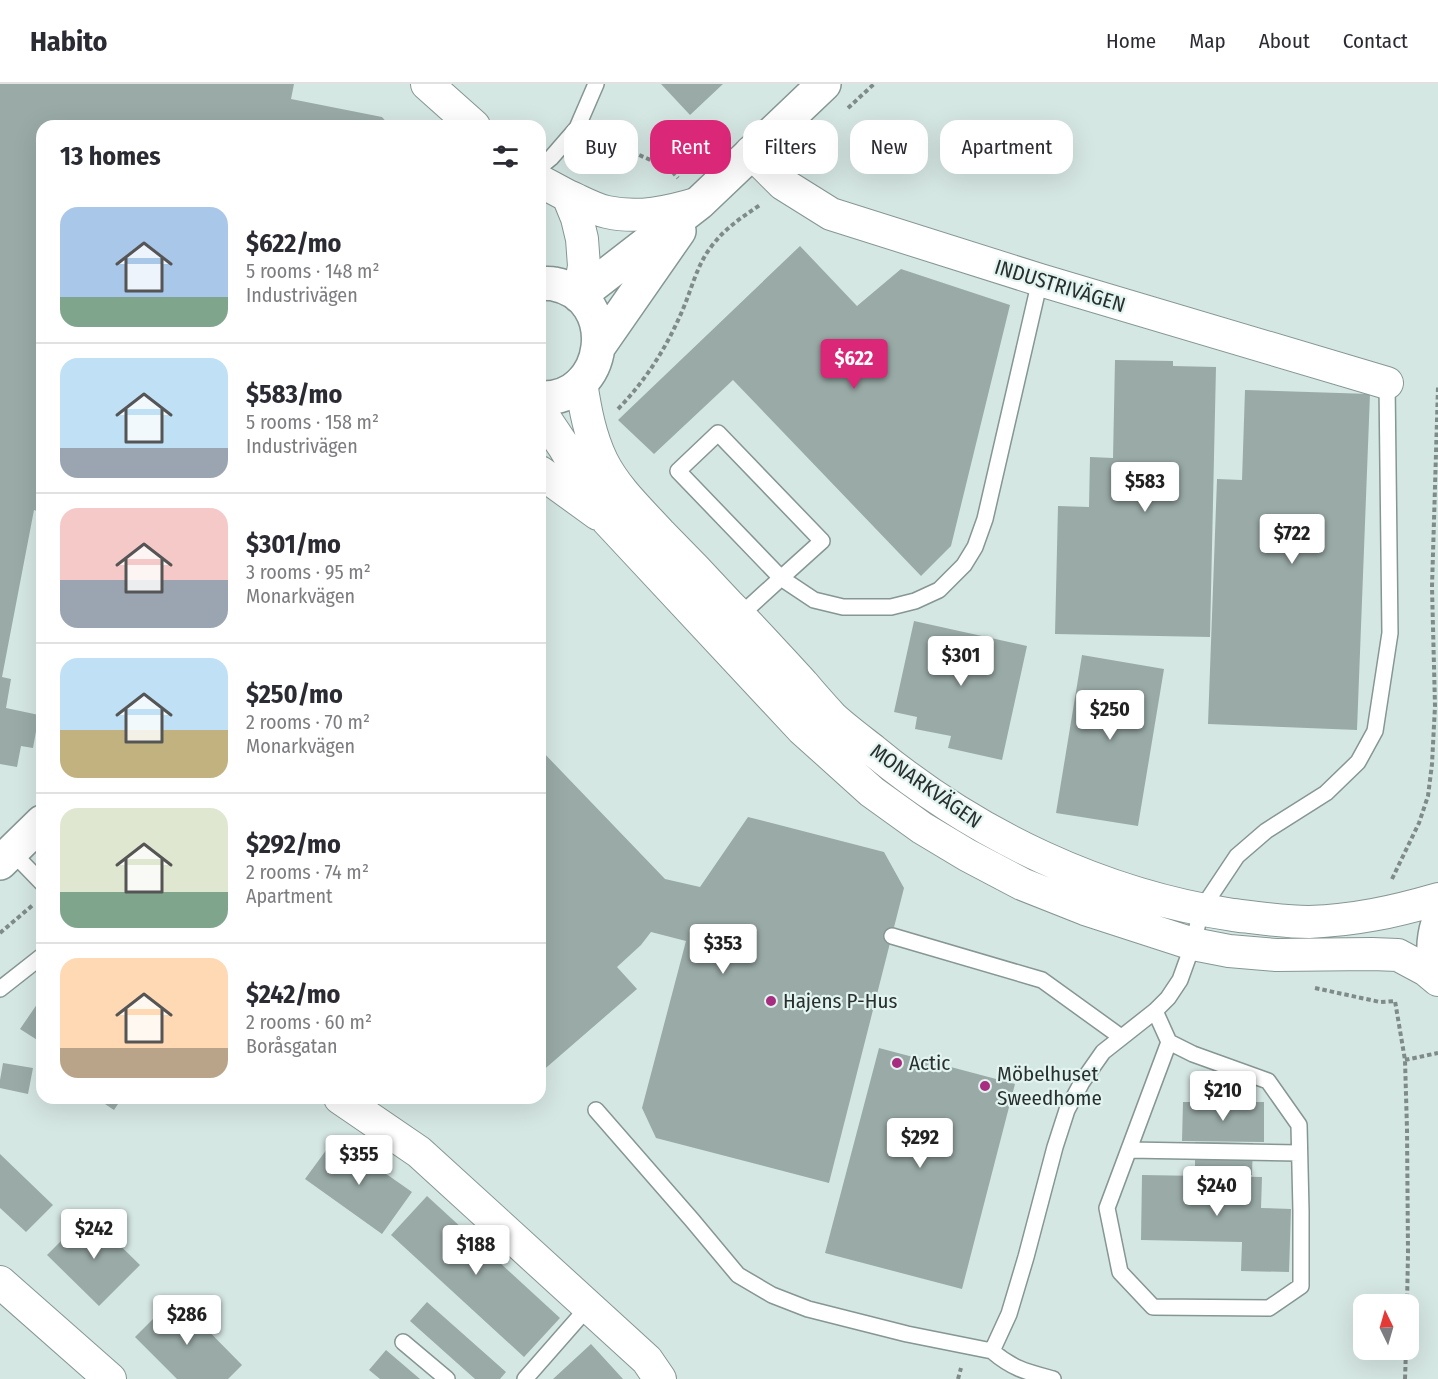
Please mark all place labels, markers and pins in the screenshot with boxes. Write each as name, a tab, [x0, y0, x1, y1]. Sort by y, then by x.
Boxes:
pin: $622	[818, 339, 890, 390]
pin: $583	[1109, 462, 1181, 513]
pin: $722	[1256, 514, 1328, 565]
pin: $301	[925, 636, 997, 687]
pin: $250	[1074, 690, 1146, 741]
pin: $353	[687, 924, 759, 975]
place label: Hajens P-Hus	[783, 988, 898, 1014]
marker: Hajens P-Hus	[764, 994, 778, 1008]
place label: Actic	[909, 1050, 950, 1076]
marker: Actic	[890, 1056, 904, 1070]
place label: Möbelhuset Sweedhome	[997, 1061, 1102, 1111]
pin: $210	[1187, 1071, 1259, 1122]
marker: Möbelhuset Sweedhome	[978, 1079, 992, 1093]
pin: $292	[884, 1118, 956, 1169]
pin: $355	[323, 1135, 395, 1186]
pin: $240	[1181, 1166, 1253, 1217]
pin: $242	[58, 1209, 130, 1260]
pin: $188	[440, 1225, 512, 1276]
pin: $286	[151, 1295, 223, 1346]

